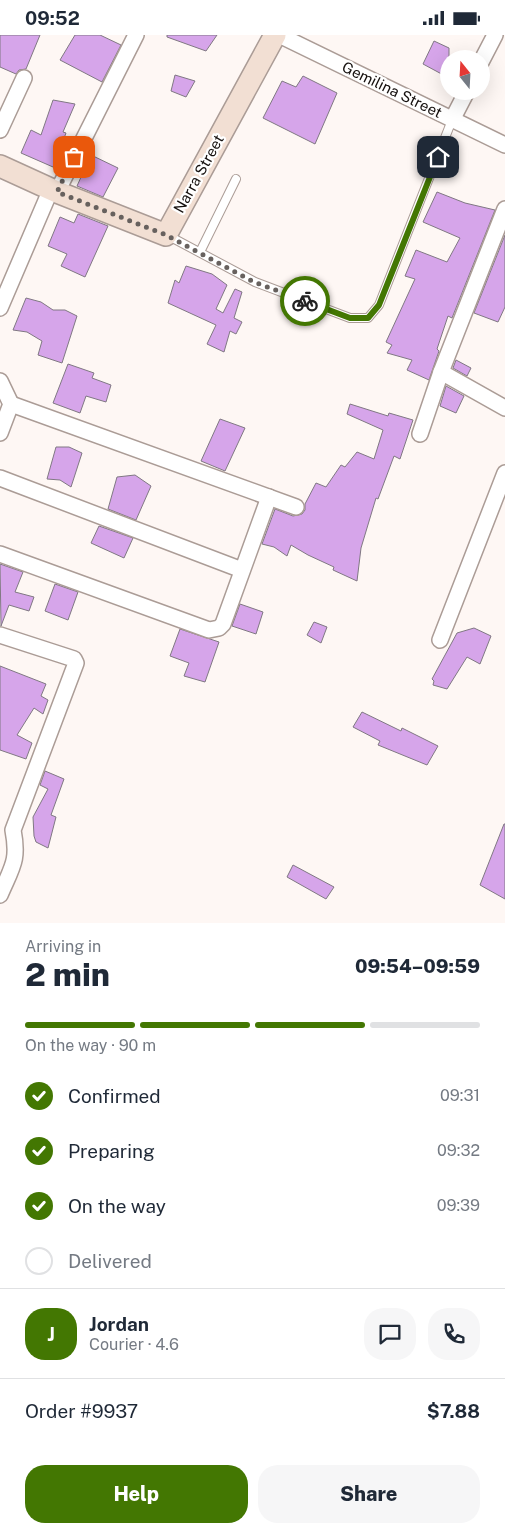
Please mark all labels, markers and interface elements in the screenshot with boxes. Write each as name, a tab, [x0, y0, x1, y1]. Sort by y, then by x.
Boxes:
text: 09:52	[25, 7, 80, 29]
north arrow	[440, 50, 490, 100]
map controls	[440, 50, 490, 100]
street label: Gemilina Street	[340, 58, 445, 121]
street label: Narra Street	[170, 132, 227, 216]
pin	[53, 136, 95, 178]
pin	[417, 136, 459, 178]
icon: bag	[60, 143, 88, 171]
icon: home	[424, 143, 452, 171]
courier	[280, 276, 330, 326]
icon: bike	[291, 287, 319, 315]
text: Arriving in	[25, 937, 101, 956]
text: 09:54–09:59	[355, 955, 480, 977]
text: 2 min	[25, 956, 110, 993]
text: On the way · 90 m	[25, 1036, 156, 1055]
icon: check	[25, 1082, 53, 1110]
text: Confirmed	[68, 1085, 161, 1107]
text: 09:31	[440, 1086, 480, 1105]
icon: check	[25, 1137, 53, 1165]
text: Preparing	[68, 1140, 155, 1162]
text: 09:32	[437, 1141, 480, 1160]
icon: check	[25, 1192, 53, 1220]
text: On the way	[68, 1195, 166, 1217]
text: 09:39	[437, 1196, 480, 1215]
text: Delivered	[68, 1250, 152, 1272]
button: chat	[364, 1308, 416, 1360]
button: phone	[428, 1308, 480, 1360]
text: Jordan	[89, 1313, 149, 1335]
text: J	[47, 1323, 55, 1345]
text: Courier · 4.6	[89, 1335, 179, 1354]
text: Order #9937	[25, 1400, 138, 1422]
text: $7.88	[427, 1400, 480, 1422]
button: Help	[25, 1465, 248, 1523]
button: Share	[258, 1465, 480, 1523]

